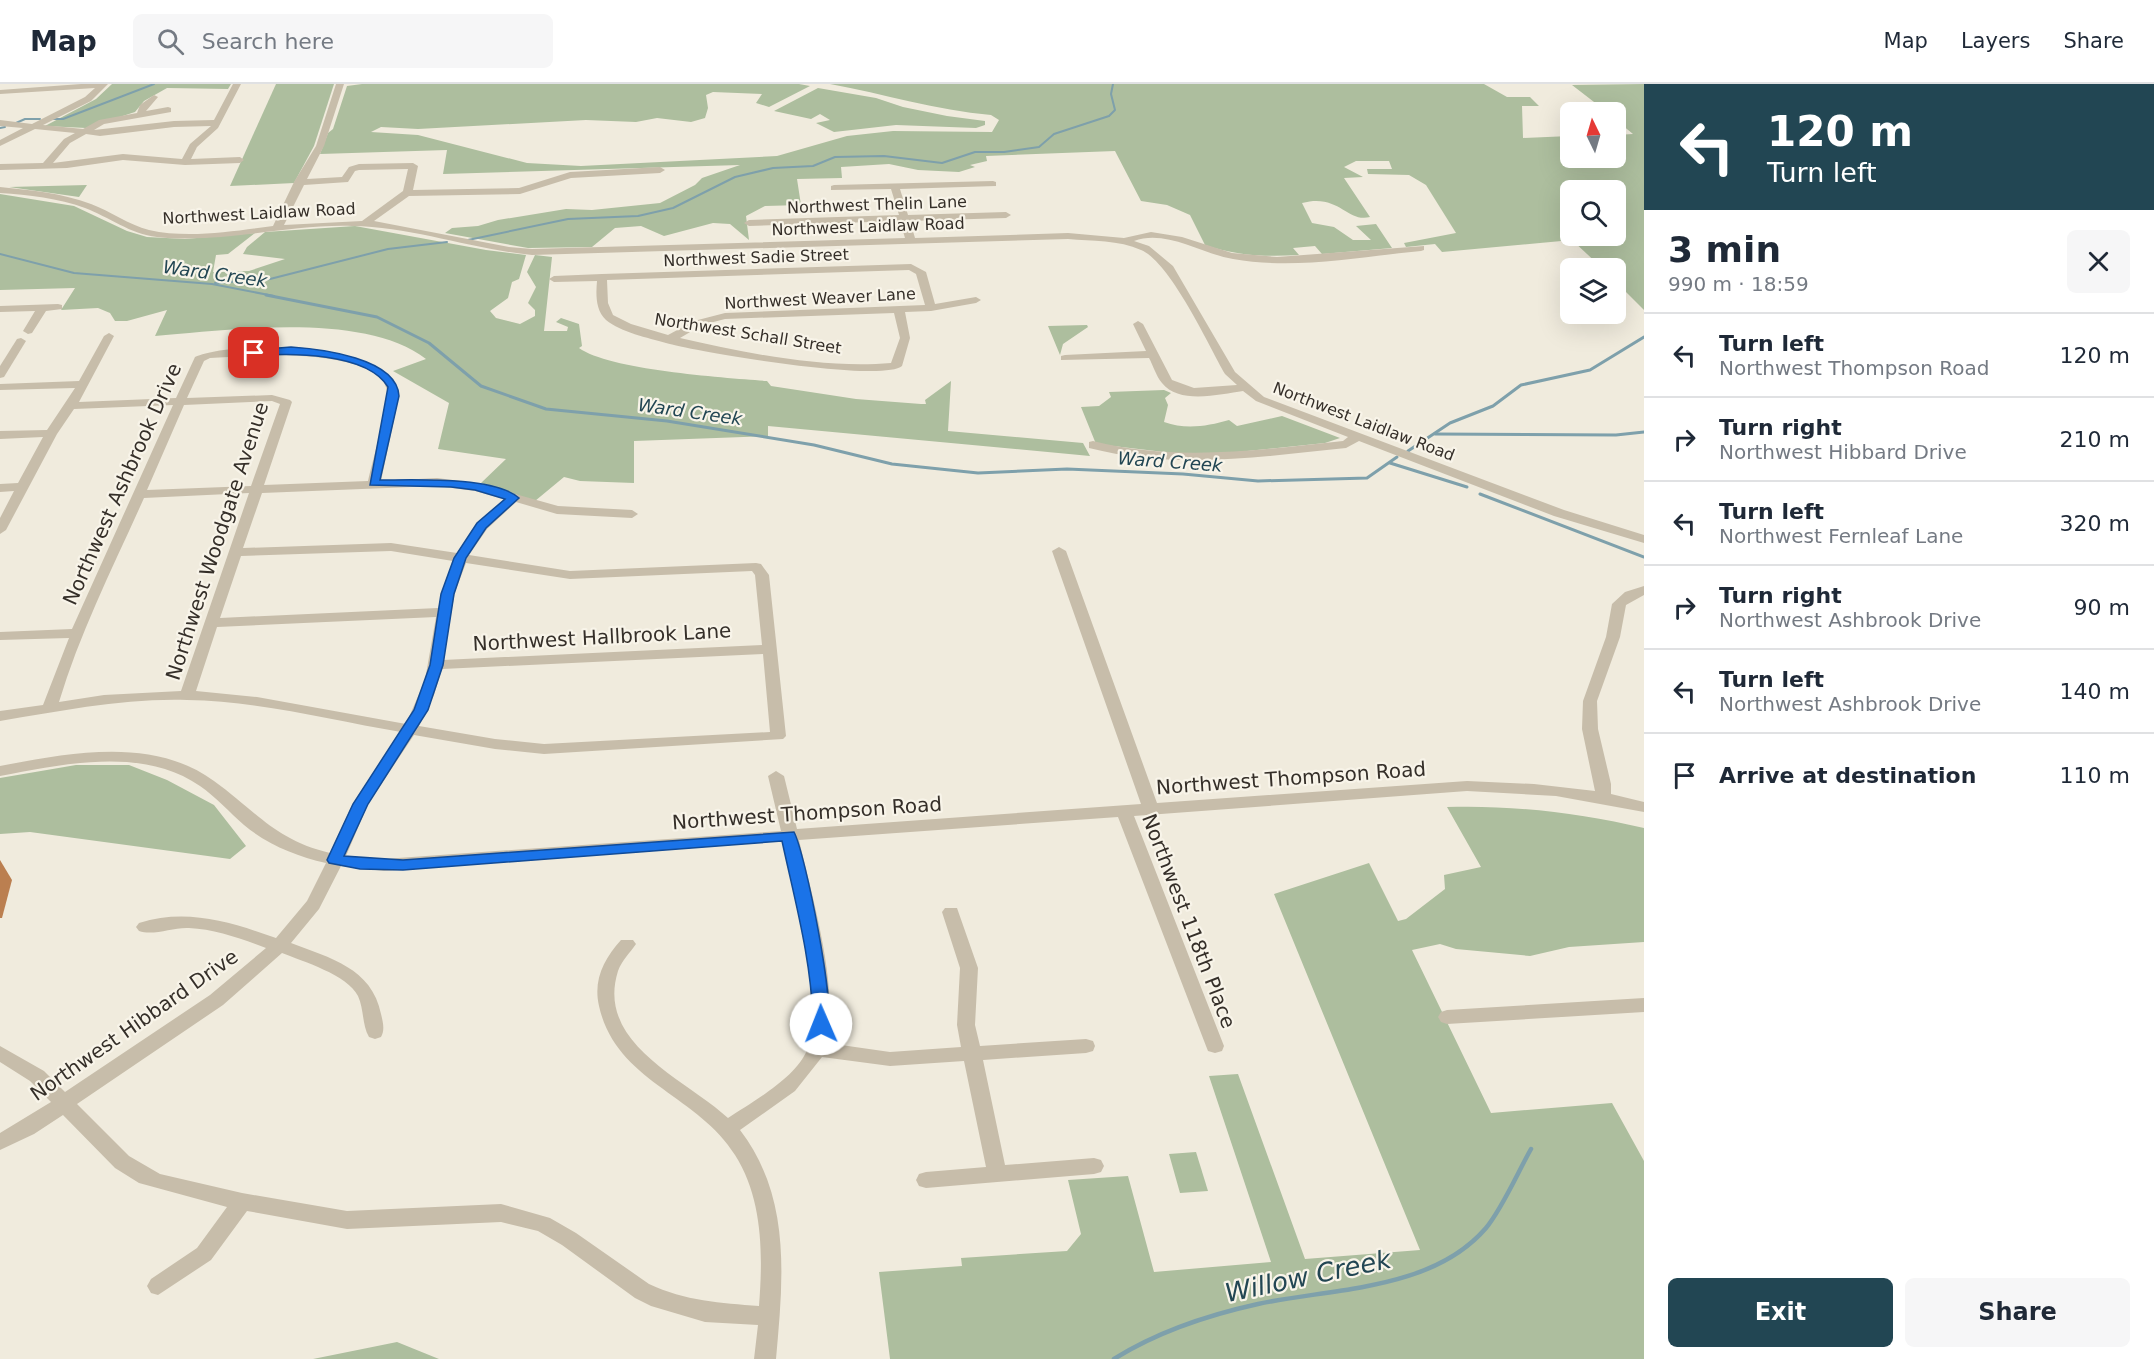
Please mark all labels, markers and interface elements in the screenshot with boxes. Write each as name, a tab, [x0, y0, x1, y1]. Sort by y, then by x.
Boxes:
search box	[133, 14, 553, 68]
text: Map	[30, 25, 97, 58]
icon: search	[154, 25, 187, 58]
text: Search here	[202, 29, 334, 54]
text: Map	[1884, 29, 1928, 53]
text: Layers	[1961, 29, 2030, 53]
text: Share	[2063, 29, 2124, 53]
north arrow	[1560, 102, 1626, 168]
map controls	[1560, 102, 1626, 324]
text: 120 m	[1767, 107, 1913, 156]
icon: left	[1668, 108, 1746, 186]
text: Turn left	[1767, 157, 1877, 188]
button: search	[1560, 180, 1626, 246]
street label: Northwest Thelin Lane	[787, 192, 967, 217]
street label: Northwest Laidlaw Road	[162, 199, 356, 228]
street label: Northwest Laidlaw Road	[771, 214, 965, 239]
text: 3 min	[1668, 229, 1781, 270]
button: close	[2067, 230, 2130, 293]
street label: Northwest Sadie Street	[663, 245, 849, 270]
water label: Ward Creek	[162, 256, 270, 291]
button: layers	[1560, 258, 1626, 324]
text: 990 m · 18:59	[1668, 272, 1809, 296]
street label: Northwest Weaver Lane	[724, 284, 916, 313]
street label: Northwest Schall Street	[653, 309, 843, 358]
pin	[228, 327, 279, 378]
text: Turn left	[1719, 331, 1824, 356]
icon: arrive	[237, 336, 270, 369]
icon: left	[1668, 339, 1701, 372]
text: 120 m	[2060, 343, 2130, 368]
text: Northwest Thompson Road	[1719, 356, 1989, 380]
street label: Northwest Ashbrook Drive	[58, 359, 186, 609]
street label: Northwest Laidlaw Road	[1270, 378, 1457, 465]
water label: Ward Creek	[637, 394, 745, 429]
street label: Northwest Woodgate Avenue	[161, 399, 273, 683]
text: Turn right	[1719, 415, 1842, 440]
icon: right	[1668, 423, 1701, 456]
text: 210 m	[2060, 427, 2130, 452]
text: Northwest Hibbard Drive	[1719, 440, 1967, 464]
water label: Ward Creek	[1117, 447, 1225, 476]
text: Turn left	[1719, 499, 1824, 524]
icon: left	[1668, 507, 1701, 540]
text: 320 m	[2060, 511, 2130, 536]
text: Northwest Fernleaf Lane	[1719, 524, 1963, 548]
text: Turn right	[1719, 583, 1842, 608]
icon: right	[1668, 591, 1701, 624]
text: 90 m	[2074, 595, 2130, 620]
text: Northwest Ashbrook Drive	[1719, 608, 1981, 632]
street label: Northwest Hallbrook Lane	[472, 618, 732, 656]
text: Turn left	[1719, 667, 1824, 692]
icon: left	[1668, 675, 1701, 708]
text: 140 m	[2060, 679, 2130, 704]
text: Northwest Ashbrook Drive	[1719, 692, 1981, 716]
street label: Northwest Thompson Road	[1155, 757, 1427, 799]
icon: arrive	[1668, 759, 1701, 792]
text: Arrive at destination	[1719, 763, 1976, 788]
text: 110 m	[2060, 763, 2130, 788]
street label: Northwest Thompson Road	[671, 792, 943, 834]
street label: Northwest 118th Place	[1137, 811, 1241, 1031]
street label: Northwest Hibbard Drive	[26, 944, 242, 1106]
position arrow	[789, 992, 853, 1056]
water label: Willow Creek	[1222, 1244, 1395, 1308]
button: Exit	[1668, 1278, 1893, 1347]
button: Share	[1905, 1278, 2130, 1347]

